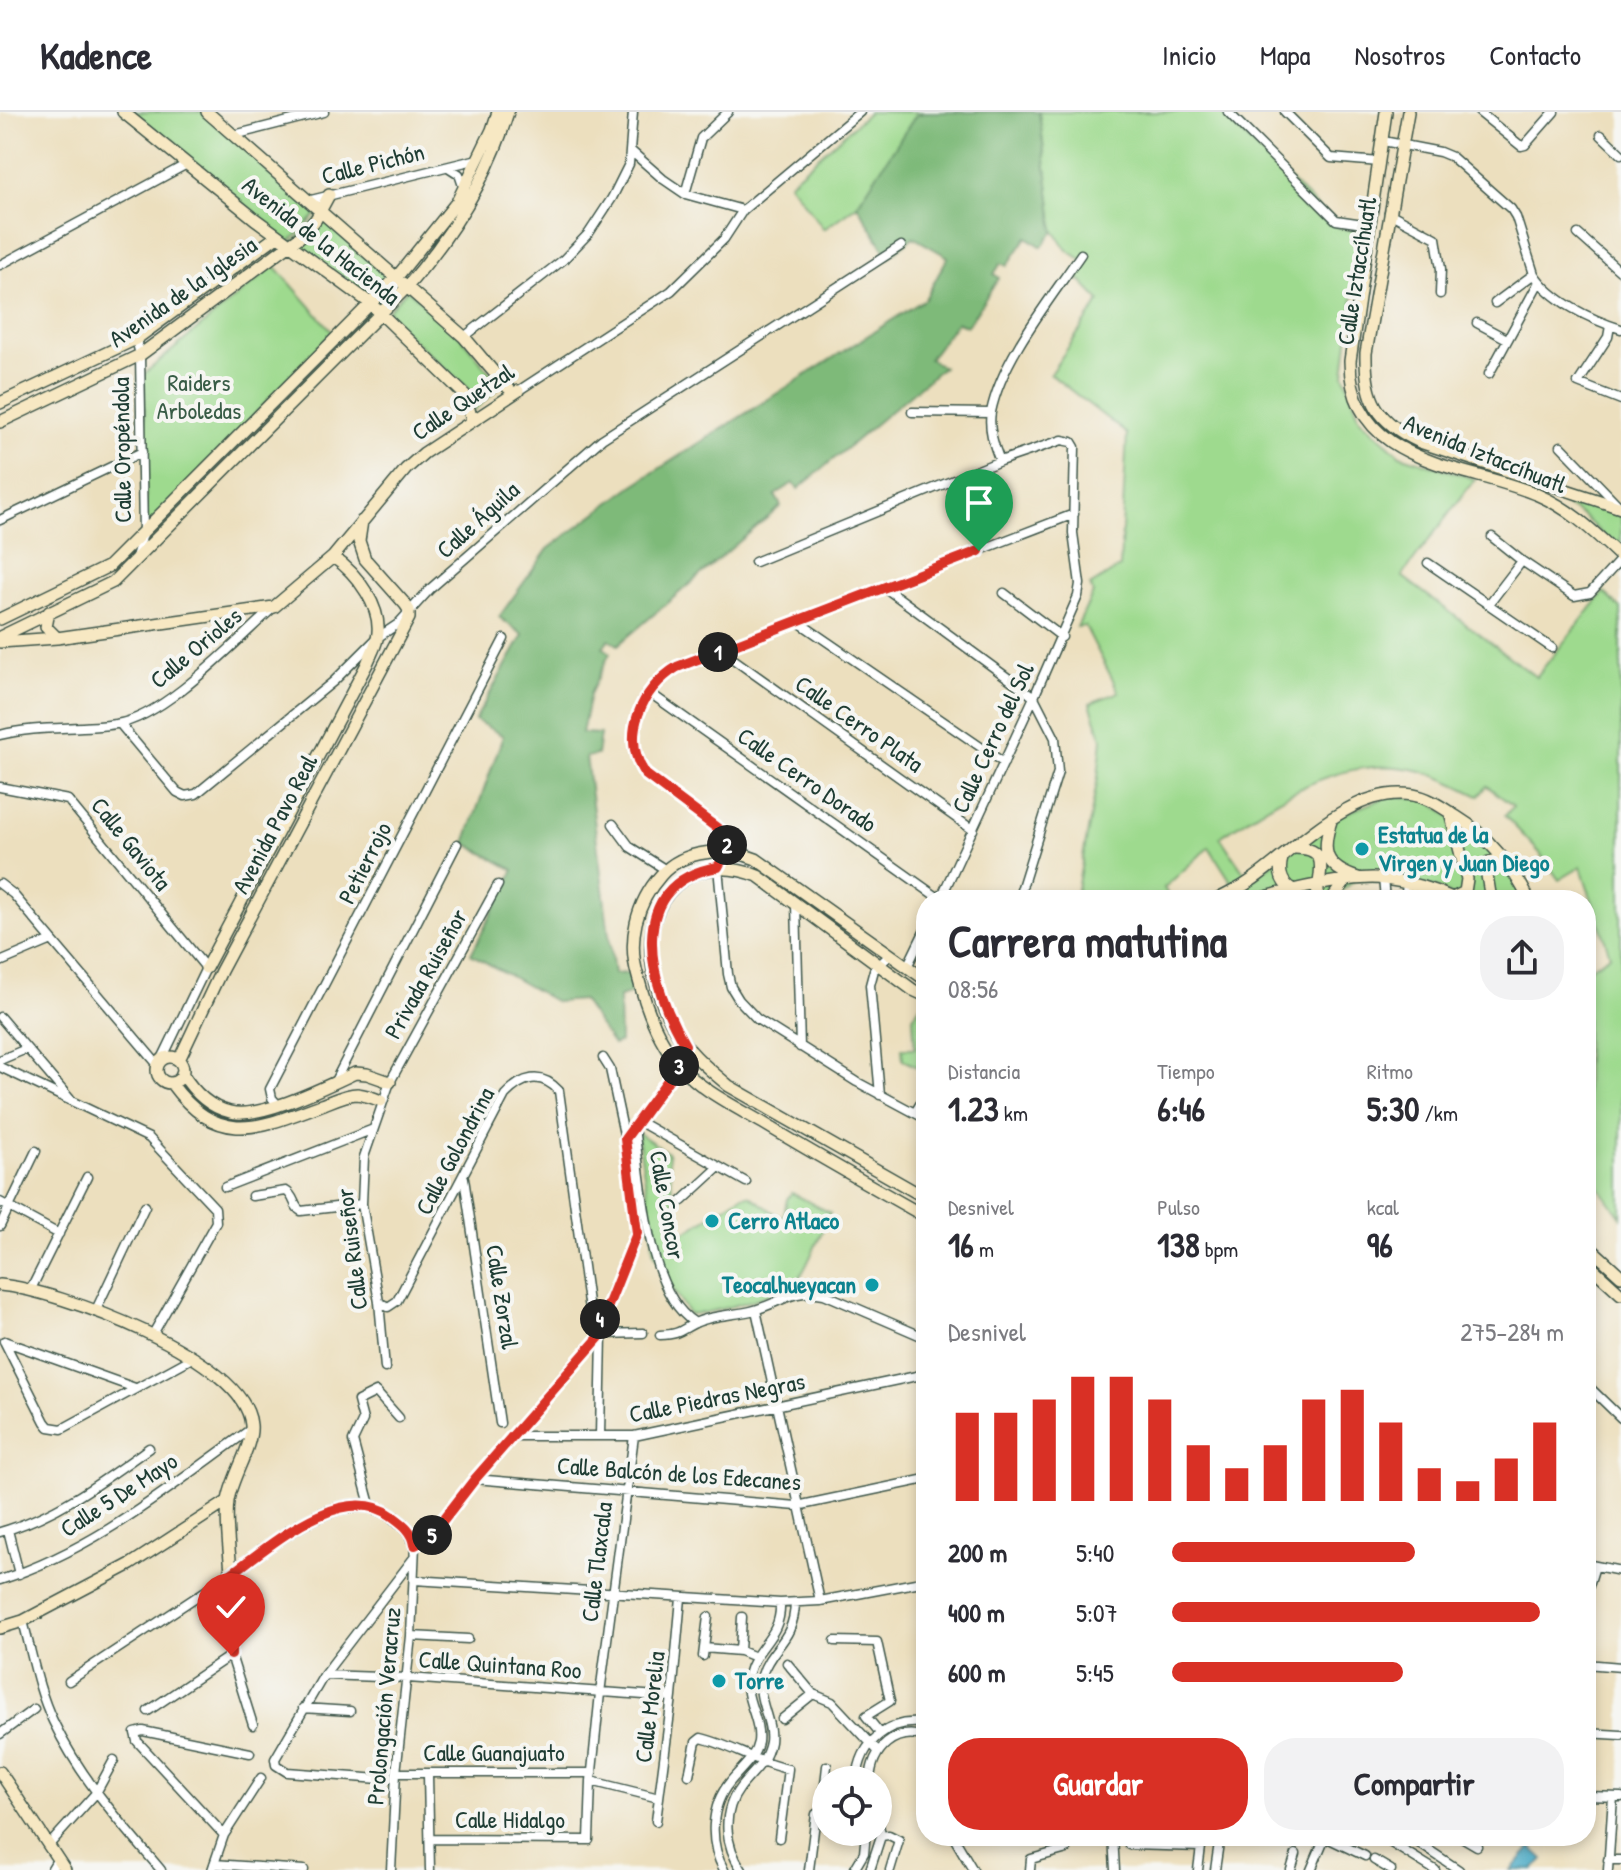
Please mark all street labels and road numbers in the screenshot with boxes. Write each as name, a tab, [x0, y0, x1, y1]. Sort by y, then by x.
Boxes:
street label: Calle Pichón	[318, 135, 427, 191]
street label: Avenida de la Hacienda	[236, 169, 407, 312]
street label: Calle Iztaccíhuatl	[1329, 194, 1384, 347]
street label: Avenida de la Iglesia	[102, 228, 263, 354]
street label: Calle Quetzal	[405, 355, 520, 447]
street label: Calle Oropéndola	[104, 377, 138, 523]
street label: Avenida Iztaccíhuatl	[1399, 406, 1572, 500]
street label: Calle Águila	[429, 474, 526, 565]
street label: Calle Orioles	[143, 599, 248, 695]
street label: Calle Cerro del Sol	[943, 657, 1041, 818]
street label: Calle Cerro Plata	[789, 667, 930, 779]
street label: Calle Cerro Dorado	[732, 719, 884, 839]
street label: Avenida Pavo Real	[224, 748, 325, 899]
street label: Calle Gaviota	[84, 790, 179, 897]
street label: Petierrojo	[330, 816, 398, 909]
street label: Privada Ruiseñor	[376, 903, 474, 1044]
street label: Calle Golondrina	[407, 1081, 501, 1220]
street label: Calle Concor	[643, 1148, 693, 1262]
street label: Calle Ruiseñor	[328, 1186, 374, 1312]
street label: Calle Zorzal	[479, 1242, 527, 1352]
street label: Calle Piedras Negras	[626, 1364, 807, 1430]
street label: Calle 5 De Mayo	[54, 1444, 183, 1544]
street label: Calle Balcón de los Edecanes	[556, 1449, 802, 1497]
street label: Calle Tlaxcala	[573, 1500, 619, 1624]
street label: Prolongación Veracruz	[358, 1606, 408, 1806]
street label: Calle Quintana Roo	[418, 1642, 583, 1686]
street label: Calle Morelia	[626, 1649, 672, 1764]
street label: Calle Guanajuato	[423, 1736, 565, 1768]
street label: Calle Hidalgo	[455, 1803, 565, 1835]

